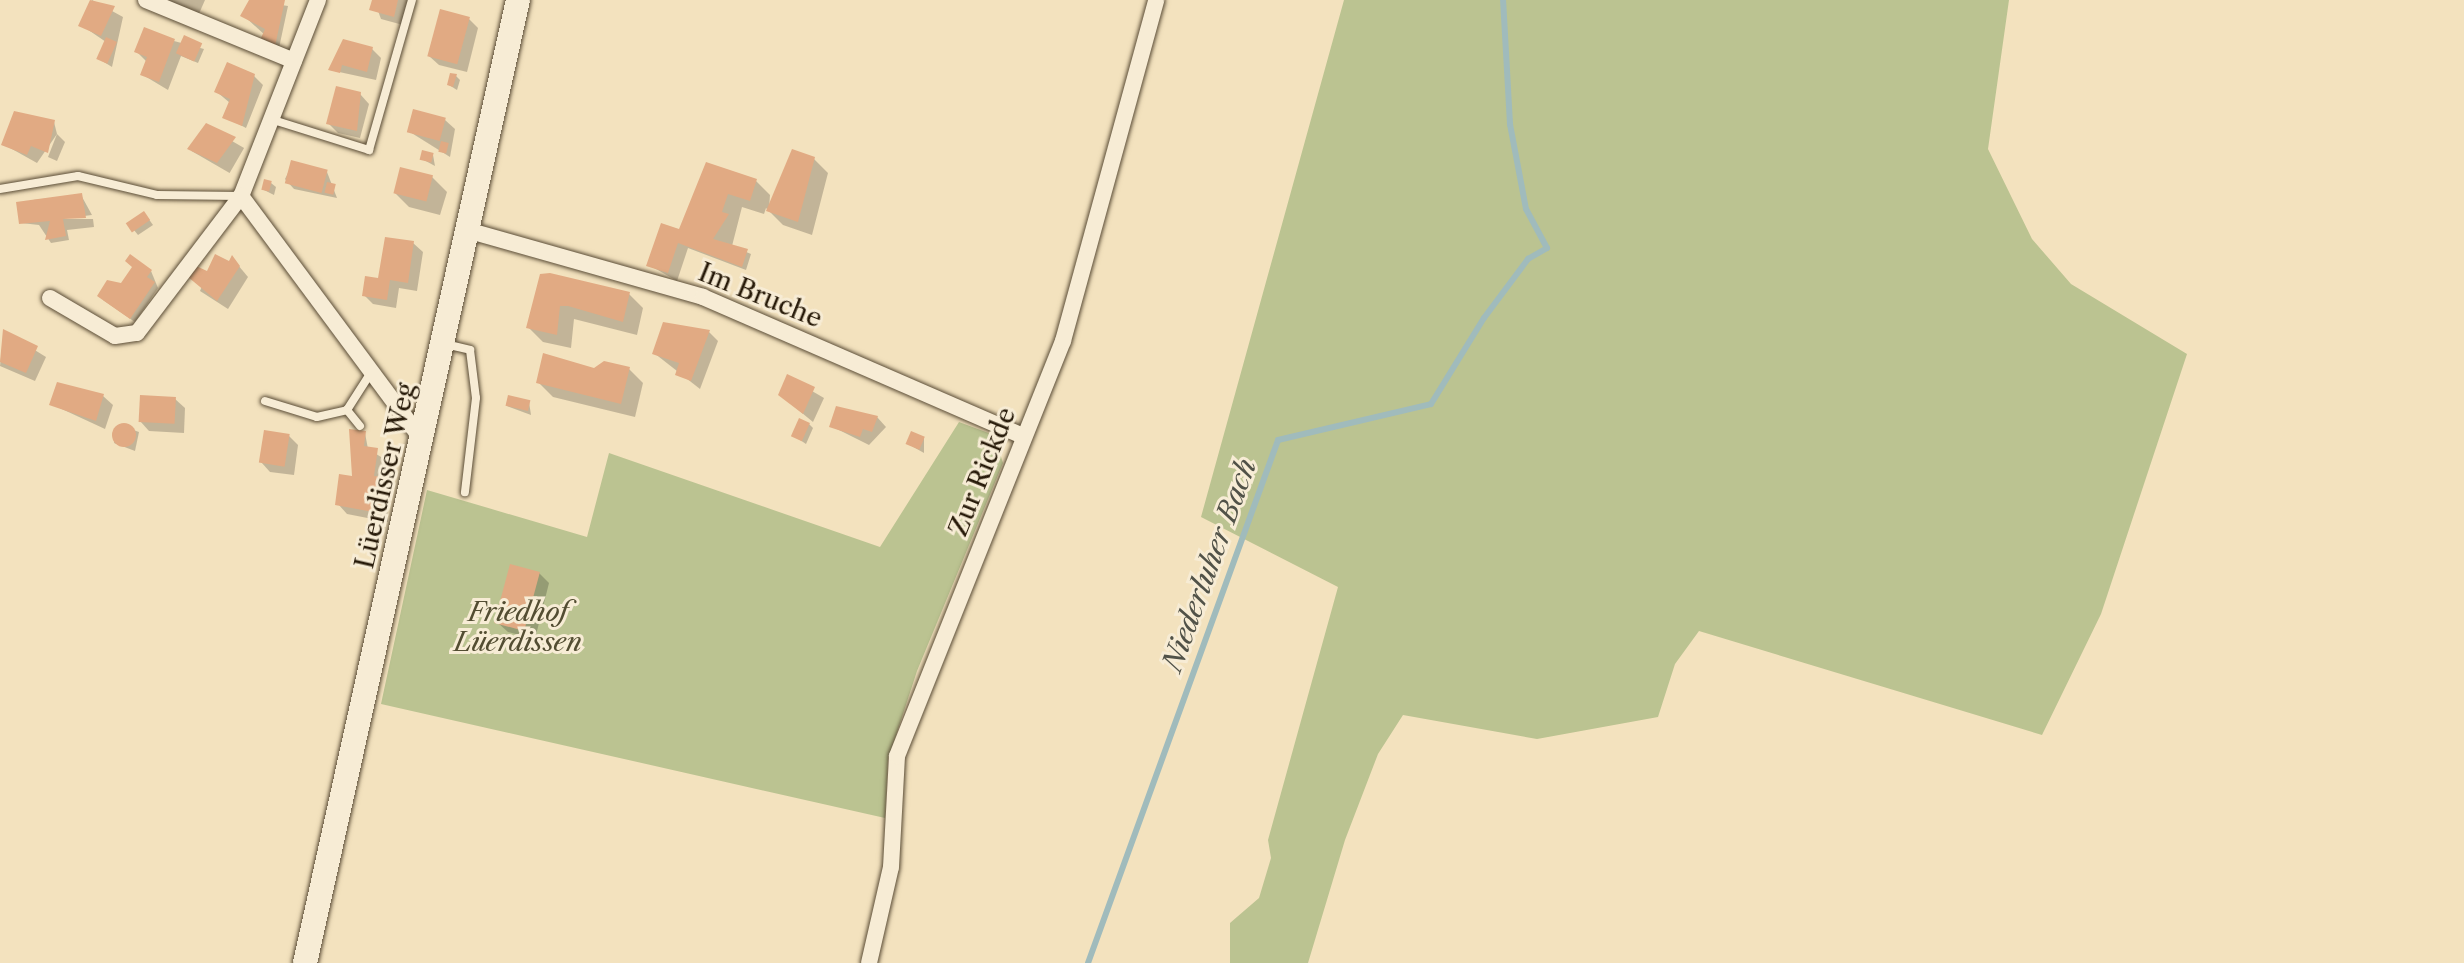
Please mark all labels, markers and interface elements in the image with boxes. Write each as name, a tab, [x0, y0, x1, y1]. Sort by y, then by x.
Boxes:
street label: Im Bruche	[694, 257, 826, 335]
street label: Lüerdisser Weg	[349, 379, 423, 573]
street label: Zur Rickde	[943, 403, 1023, 541]
water label: Niederluher Bach	[1155, 454, 1263, 676]
park label: Friedhof Lüerdissen	[454, 597, 582, 658]

